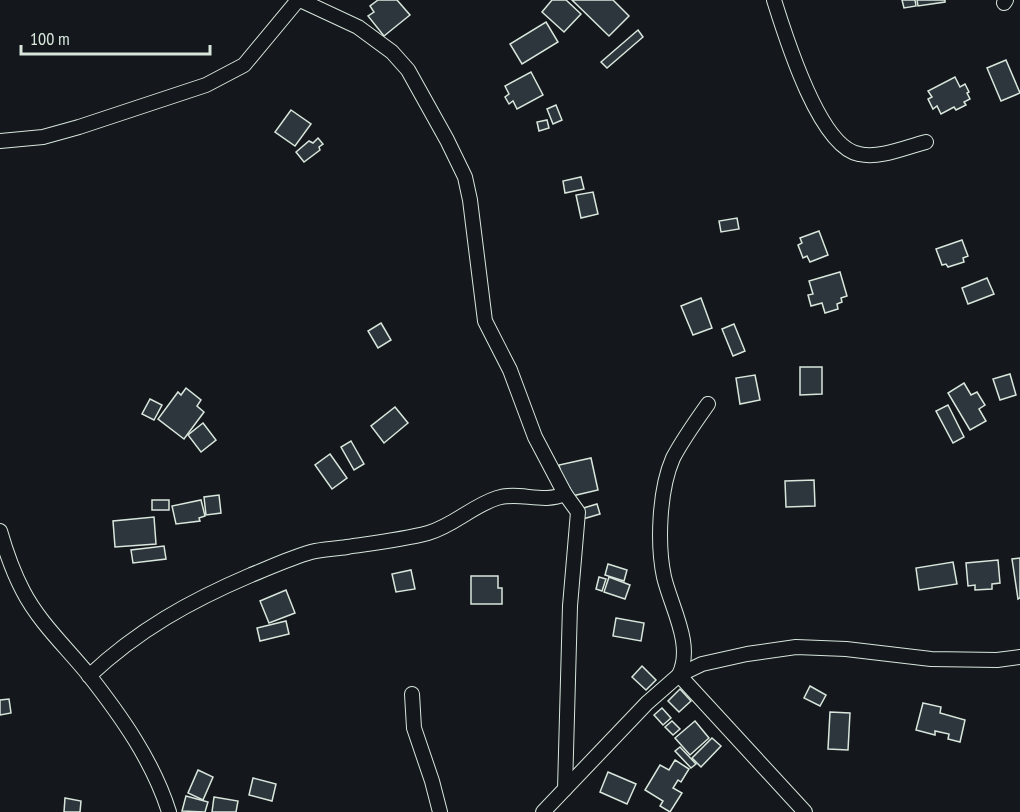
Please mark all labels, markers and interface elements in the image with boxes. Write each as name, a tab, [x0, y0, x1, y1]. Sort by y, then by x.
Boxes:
scale bar	[21, 18, 210, 56]
text: 100 m	[30, 27, 70, 50]

